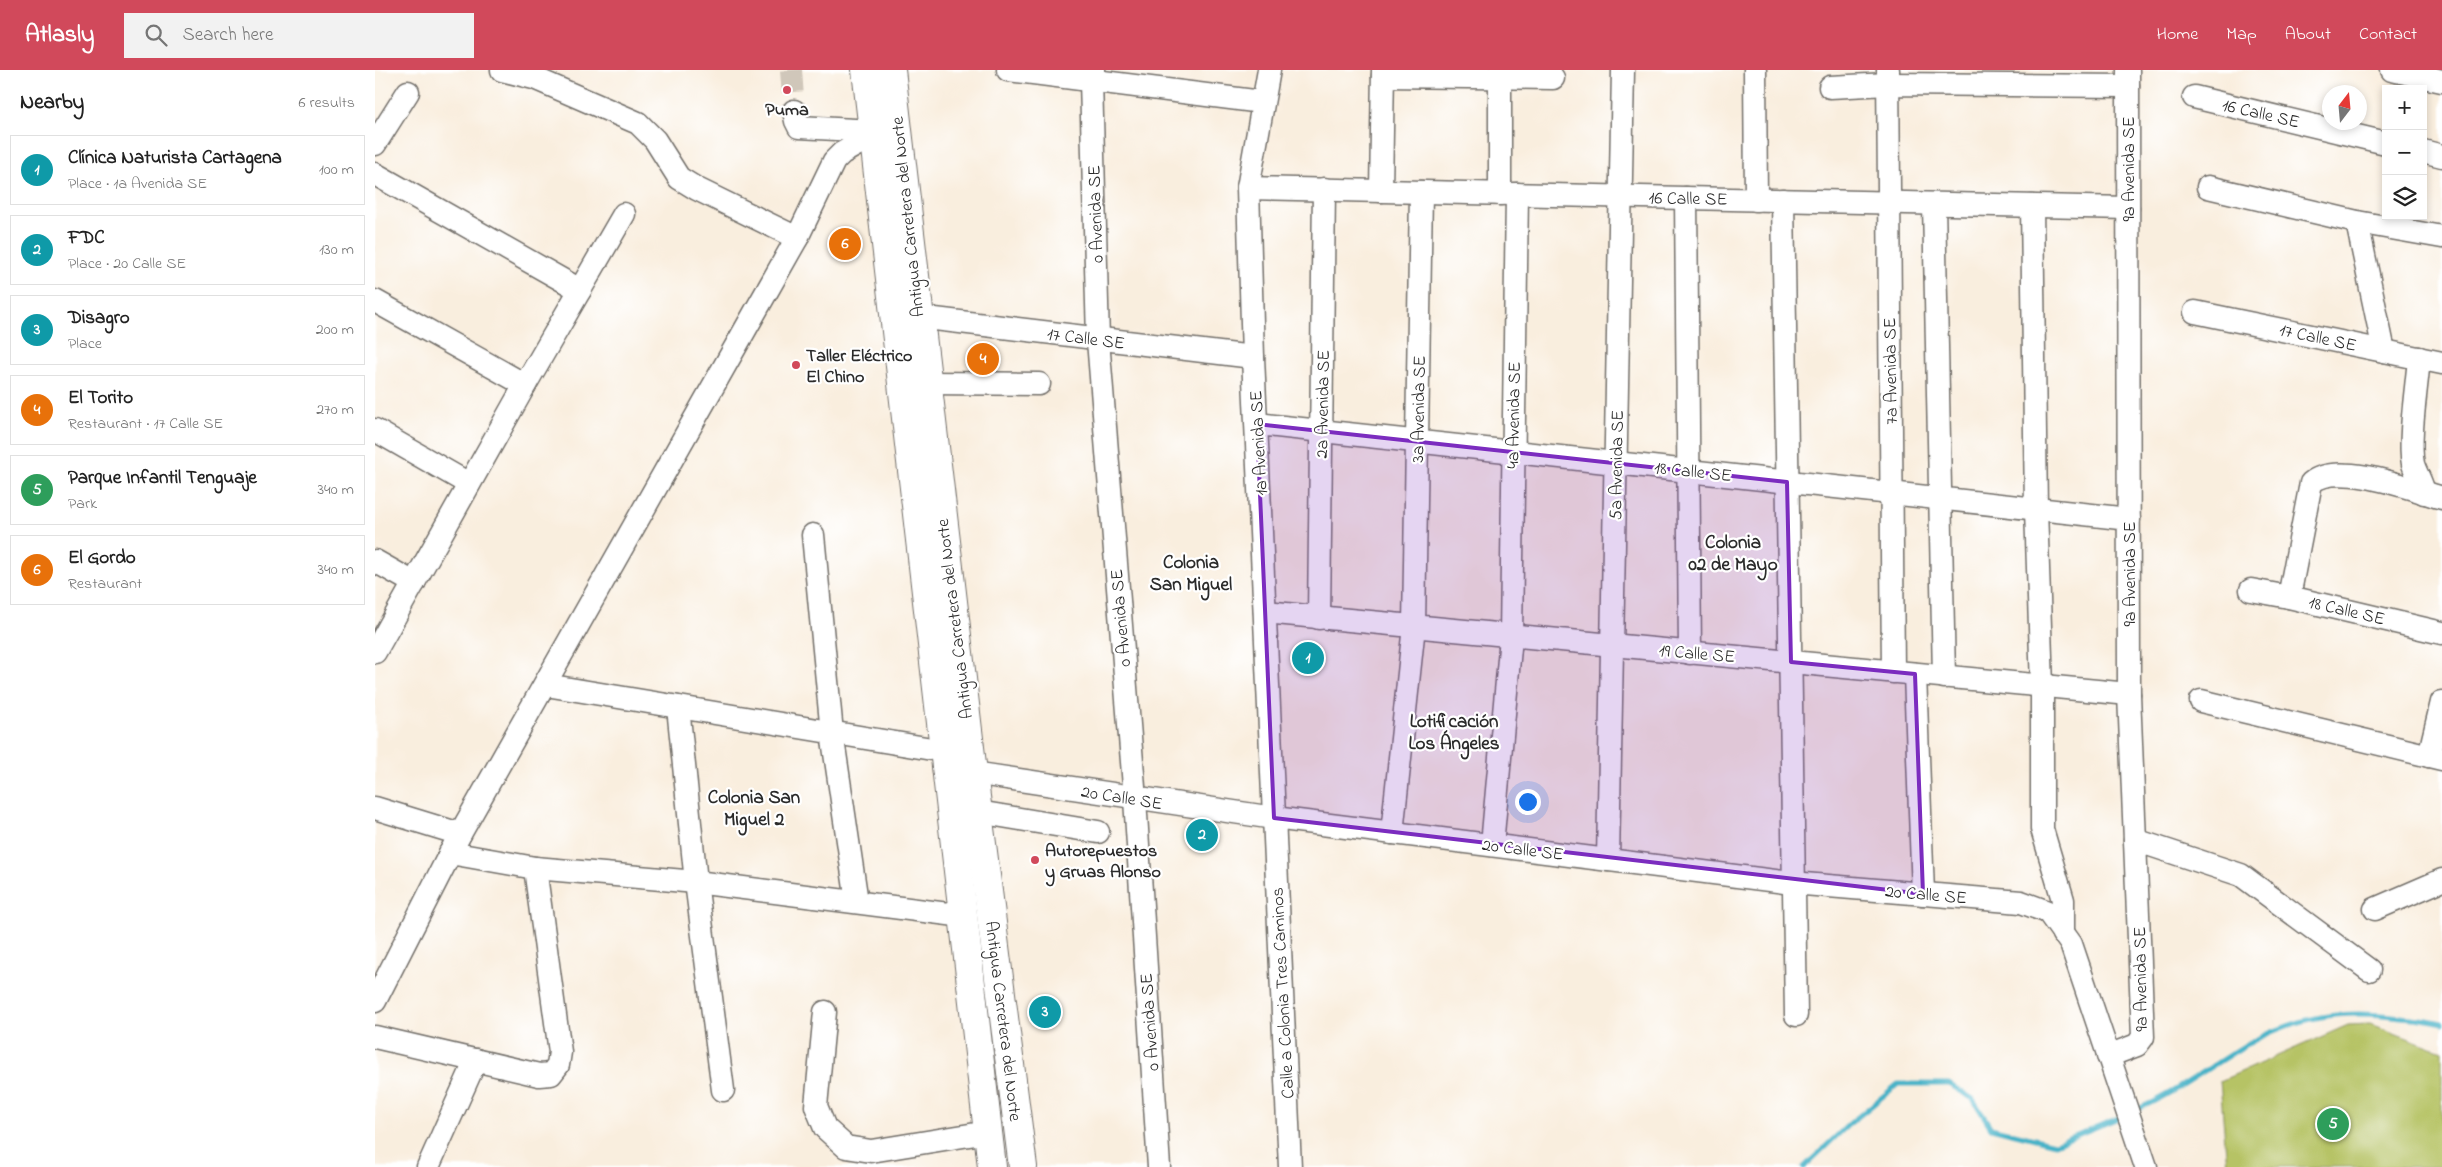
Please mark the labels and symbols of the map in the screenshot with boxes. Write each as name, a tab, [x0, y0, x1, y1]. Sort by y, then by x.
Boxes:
marker: Puma	[781, 84, 793, 96]
north arrow	[2322, 85, 2367, 130]
street label: 16 Calle SE	[2219, 93, 2302, 137]
place label: Puma	[765, 98, 809, 124]
street label: Antigua Carretera del Norte	[885, 114, 933, 318]
street label: 9a Avenida SE	[2117, 116, 2143, 222]
street label: 0 Avenida SE	[1082, 165, 1112, 263]
street label: 16 Calle SE	[1648, 186, 1728, 214]
pin: 6	[829, 225, 861, 263]
street label: 7a Avenida SE	[1878, 317, 1906, 425]
street label: 17 Calle SE	[2277, 318, 2359, 360]
street label: 17 Calle SE	[1045, 322, 1126, 358]
pin: 4	[967, 340, 999, 378]
place label: Taller Eléctrico El Chino	[806, 344, 912, 391]
street label: 2a Avenida SE	[1310, 349, 1338, 459]
street label: 3a Avenida SE	[1406, 355, 1434, 463]
marker: Taller Eléctrico El Chino	[790, 359, 802, 371]
street label: 4a Avenida SE	[1501, 361, 1529, 469]
street label: 1a Avenida SE	[1244, 389, 1276, 496]
street label: 5a Avenida SE	[1604, 410, 1632, 520]
street label: 18 Calle SE	[1653, 456, 1733, 490]
street label: Antigua Carretera del Norte	[931, 516, 982, 720]
street label: 9a Avenida SE	[2118, 521, 2144, 627]
district label: Colonia 02 de Mayo	[1688, 530, 1778, 581]
district label: Colonia San Miguel	[1150, 550, 1232, 601]
street label: 0 Avenida SE	[1105, 568, 1139, 668]
street label: 18 Calle SE	[2306, 591, 2387, 633]
pin: 1	[1292, 639, 1324, 677]
street label: 19 Calle SE	[1658, 639, 1736, 671]
district label: Lotificación Los Ángeles	[1409, 709, 1500, 760]
street label: 20 Calle SE	[1079, 780, 1164, 818]
district label: Colonia San Miguel 2	[708, 785, 800, 836]
your location	[1515, 789, 1541, 815]
pin: 2	[1186, 816, 1218, 854]
street label: 20 Calle SE	[1481, 833, 1565, 869]
place label: Autorepuestos y Gruas Alonso	[1045, 839, 1161, 887]
marker: Autorepuestos y Gruas Alonso	[1029, 854, 1041, 866]
street label: 20 Calle SE	[1884, 879, 1968, 913]
street label: Calle a Colonia Tres Caminos	[1265, 887, 1303, 1099]
street label: Antigua Carretera del Norte	[976, 920, 1027, 1124]
street label: 9a Avenida SE	[2128, 926, 2156, 1032]
street label: 0 Avenida SE	[1135, 972, 1167, 1072]
pin: 3	[1029, 993, 1061, 1031]
pin: 5	[2317, 1105, 2349, 1143]

